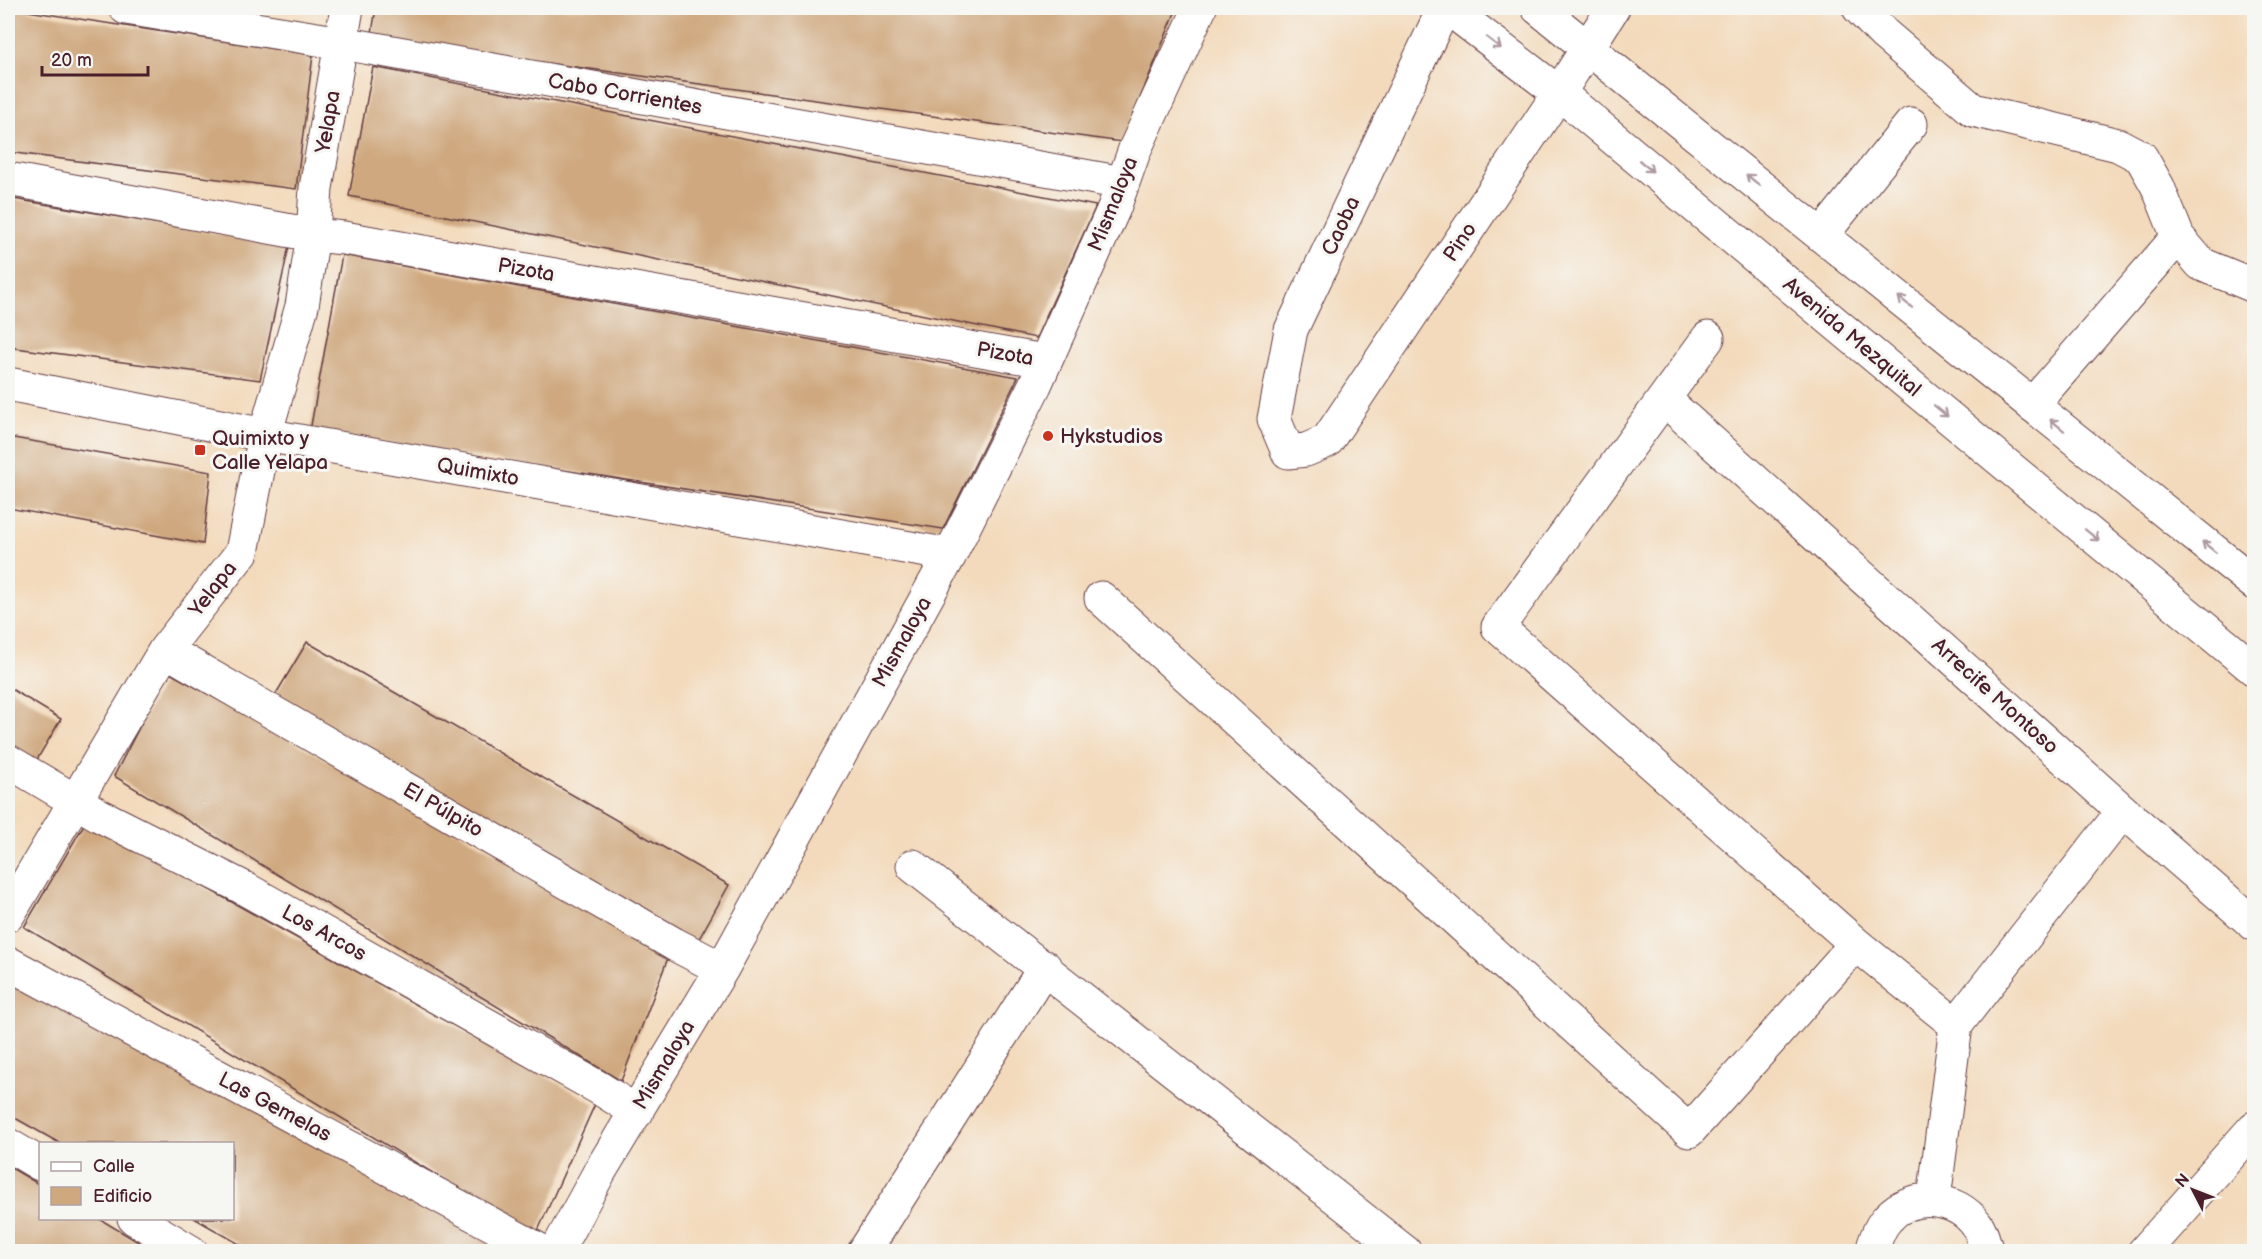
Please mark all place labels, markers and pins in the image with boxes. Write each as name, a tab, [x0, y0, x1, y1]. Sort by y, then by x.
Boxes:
place label: Hykstudios	[1060, 424, 1163, 449]
place label: Quimixto y Calle Yelapa	[212, 426, 328, 475]
marker: Hykstudios	[1041, 429, 1055, 443]
marker: Quimixto y Calle Yelapa	[193, 443, 207, 457]

